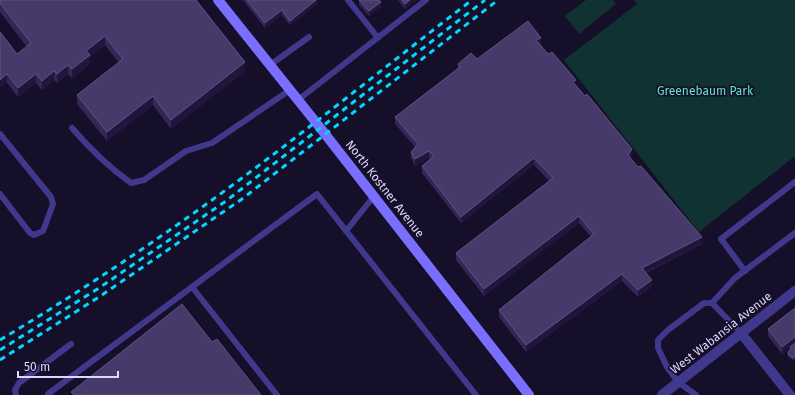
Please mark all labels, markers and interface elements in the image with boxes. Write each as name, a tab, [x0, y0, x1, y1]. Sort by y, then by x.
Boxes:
park label: Greenebaum Park	[657, 84, 754, 98]
street label: North Kostner Avenue	[343, 138, 427, 240]
street label: West Wabansia Avenue	[668, 289, 774, 377]
scale bar	[18, 353, 118, 379]
text: 50 m	[24, 360, 50, 374]

